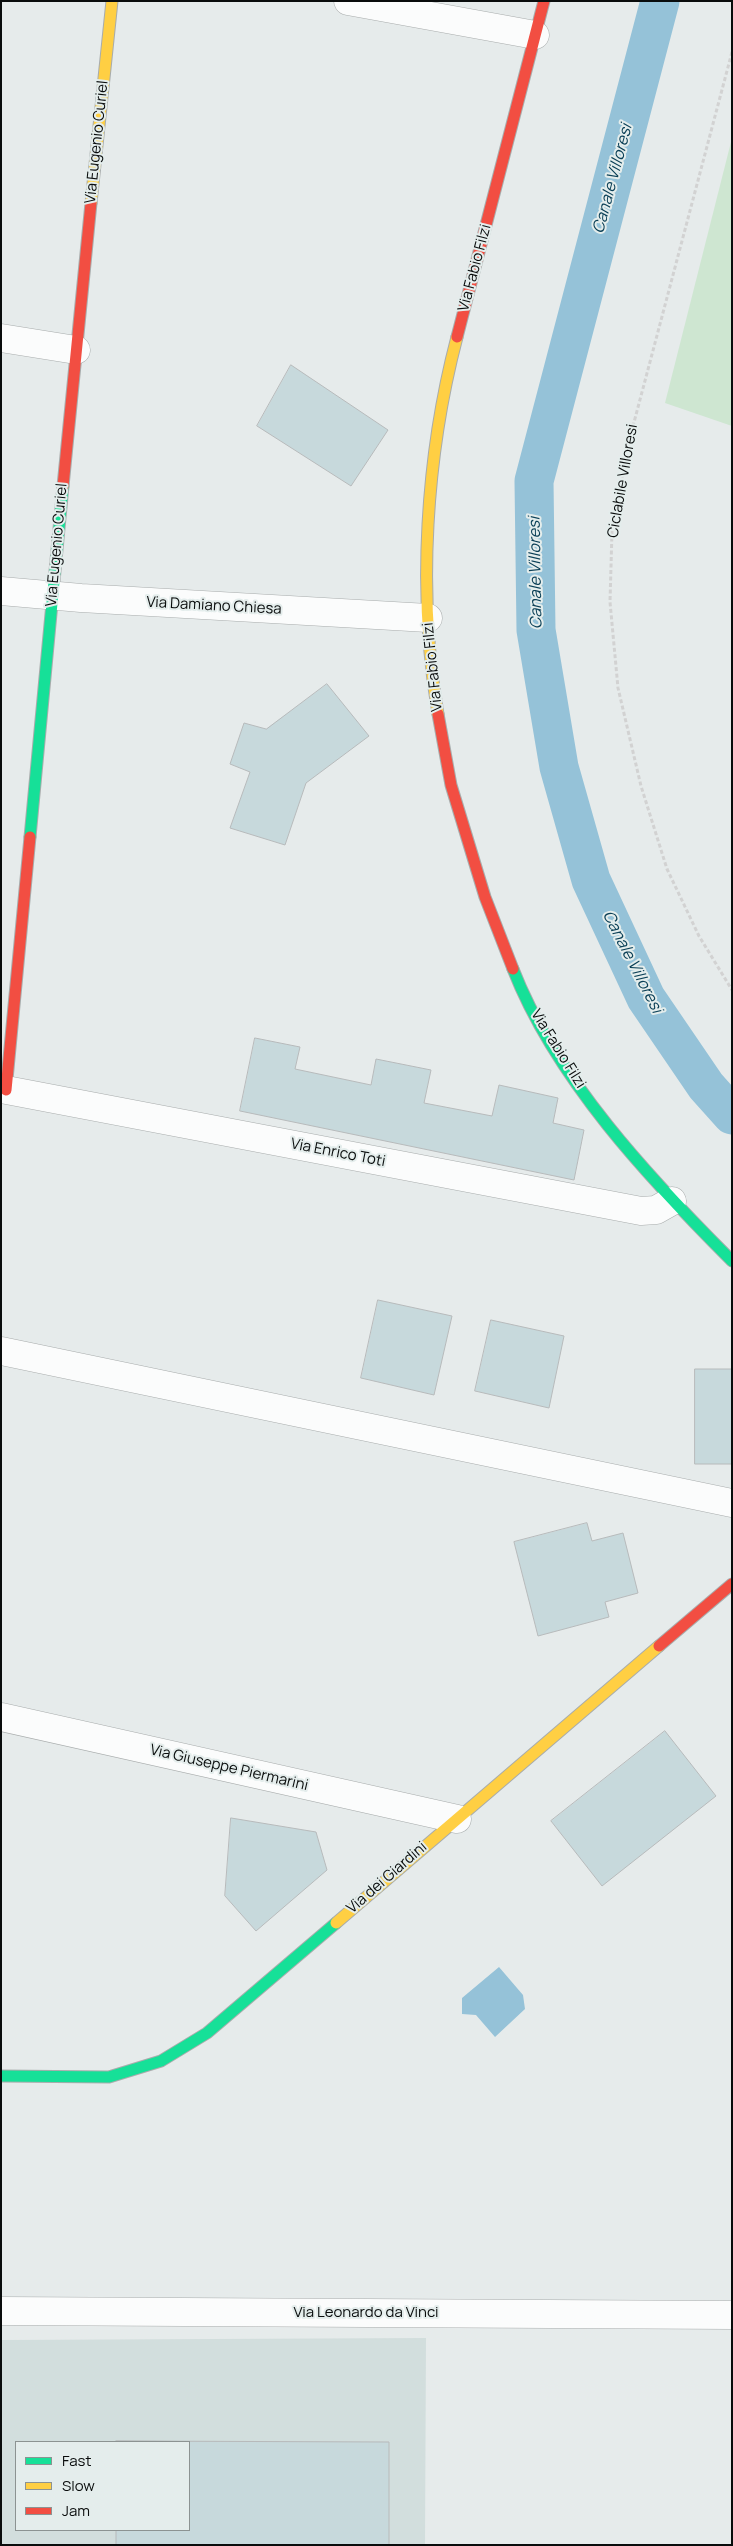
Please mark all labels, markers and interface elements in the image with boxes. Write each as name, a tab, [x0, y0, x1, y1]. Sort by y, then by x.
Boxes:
street label: Via Eugenio Curiel	[82, 80, 112, 204]
water label: Canale Villoresi	[589, 122, 637, 236]
street label: Via Fabio Filzi	[455, 222, 495, 314]
street label: Ciclabile Villoresi	[604, 423, 642, 539]
street label: Via Eugenio Curiel	[43, 483, 71, 607]
water label: Canale Villoresi	[525, 517, 547, 629]
street label: Via Damiano Chiesa	[146, 593, 282, 619]
street label: Via Fabio Filzi	[419, 622, 447, 712]
water label: Canale Villoresi	[598, 908, 666, 1016]
street label: Via Fabio Filzi	[527, 1006, 589, 1092]
street label: Via Enrico Toti	[289, 1135, 387, 1171]
street label: Via Giuseppe Piermarini	[148, 1741, 310, 1795]
street label: Via dei Giardini	[343, 1838, 431, 1918]
street label: Via Leonardo da Vinci	[293, 2304, 439, 2322]
legend	[15, 2441, 190, 2531]
text: Fast	[62, 2450, 91, 2471]
text: Slow	[62, 2475, 95, 2496]
text: Jam	[62, 2500, 90, 2521]

